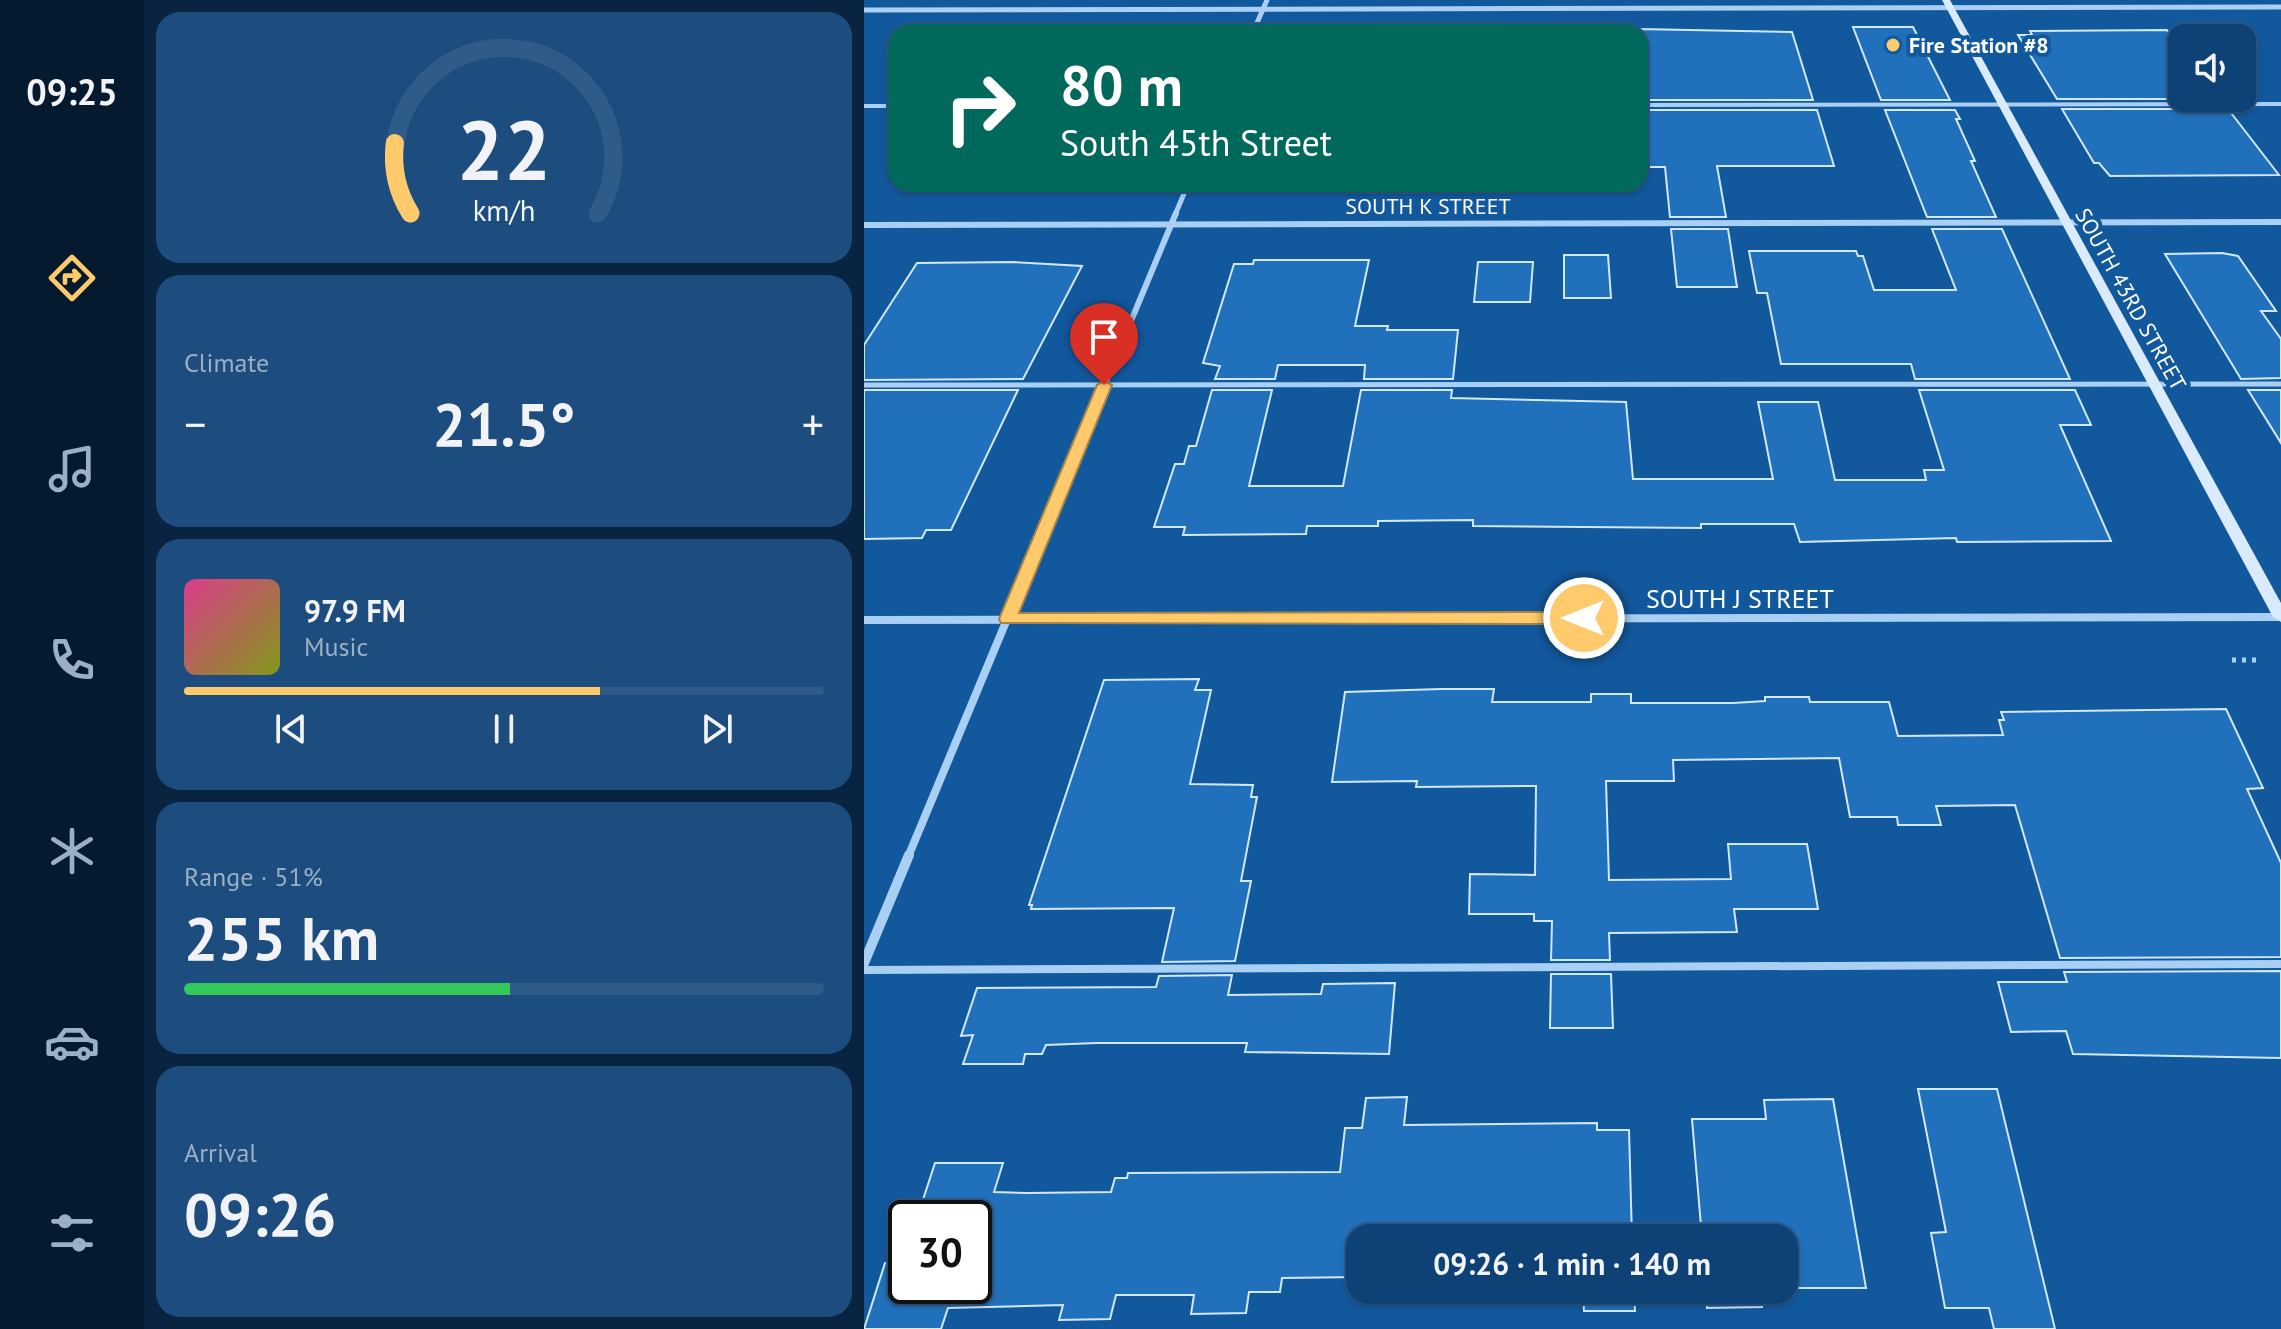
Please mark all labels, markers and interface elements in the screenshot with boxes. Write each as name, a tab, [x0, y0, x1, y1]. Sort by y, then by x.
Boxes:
map controls	[2168, 24, 2256, 112]
button: sound	[2168, 24, 2256, 112]
place label: Fire Station #8	[1909, 31, 2049, 59]
marker: Fire Station #8	[1884, 36, 1902, 54]
text: 80 m	[1060, 49, 1183, 121]
icon: right	[928, 56, 1032, 160]
text: 09:25	[26, 68, 118, 115]
text: 22	[457, 94, 551, 202]
text: South 45th Street	[1060, 119, 1332, 166]
text: km/h	[473, 192, 535, 229]
street label: SOUTH K STREET	[1345, 192, 1511, 220]
street label: SOUTH 43RD STREET	[2069, 203, 2193, 395]
icon: directions	[44, 250, 100, 306]
pin	[1070, 303, 1138, 385]
icon: arrive	[1082, 315, 1126, 359]
text: Climate	[184, 346, 269, 379]
text: 21.5°	[432, 385, 576, 463]
text: −	[184, 395, 206, 452]
text: +	[802, 395, 824, 452]
icon: music	[44, 441, 100, 497]
position arrow	[1542, 576, 1626, 660]
street label: SOUTH J STREET	[1646, 582, 1834, 615]
text: 97.9 FM	[304, 591, 406, 630]
text: Music	[304, 630, 368, 663]
icon: phone	[44, 632, 100, 688]
icon: previous	[269, 707, 313, 751]
icon: pause	[482, 707, 526, 751]
icon: next	[695, 707, 739, 751]
icon: climate	[44, 823, 100, 879]
text: Range · 51%	[184, 860, 323, 893]
text: 255 km	[184, 899, 379, 977]
icon: car	[44, 1014, 100, 1070]
text: Arrival	[184, 1136, 257, 1169]
text: 09:26	[184, 1175, 336, 1253]
speed limit sign: 30	[888, 1200, 992, 1304]
icon: filters	[44, 1205, 100, 1261]
text: 09:26 · 1 min · 140 m	[1433, 1244, 1711, 1283]

